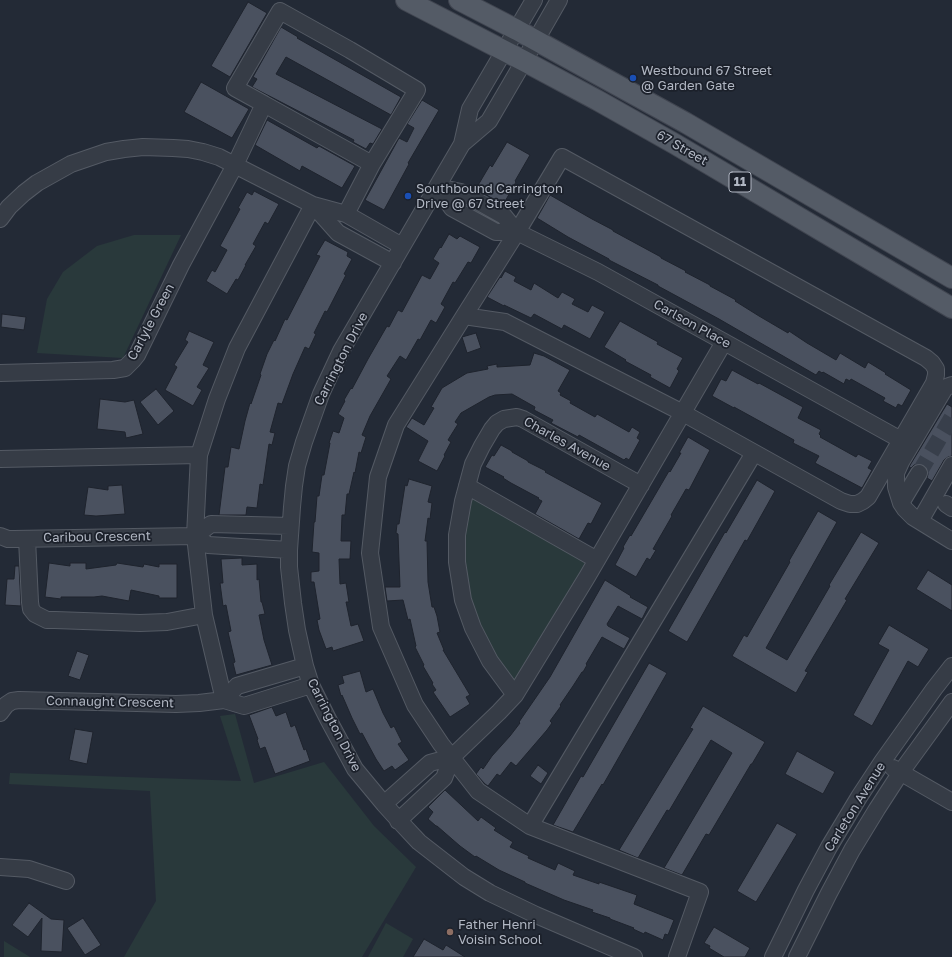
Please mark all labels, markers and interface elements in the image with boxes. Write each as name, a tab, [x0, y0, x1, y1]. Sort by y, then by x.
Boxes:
place label: Westbound 67 Street @ Garden Gate	[641, 63, 772, 94]
marker: Westbound 67 Street @ Garden Gate	[628, 73, 638, 83]
street label: 67 Street	[654, 127, 710, 169]
road number: 11	[729, 172, 751, 192]
place label: Southbound Carrington Drive @ 67 Street	[416, 181, 563, 212]
marker: Southbound Carrington Drive @ 67 Street	[403, 191, 413, 201]
street label: Carlyle Green	[124, 281, 178, 363]
street label: Carlson Place	[651, 296, 733, 352]
street label: Carrington Drive	[311, 310, 371, 408]
street label: Charles Avenue	[521, 414, 613, 474]
street label: Caribou Crescent	[43, 528, 151, 546]
street label: Carrington Drive	[304, 676, 364, 774]
street label: Connaught Crescent	[46, 693, 174, 711]
street label: Carleton Avenue	[821, 759, 889, 855]
place label: Father Henri Voisin School	[458, 917, 542, 948]
marker: Father Henri Voisin School	[445, 927, 455, 937]

